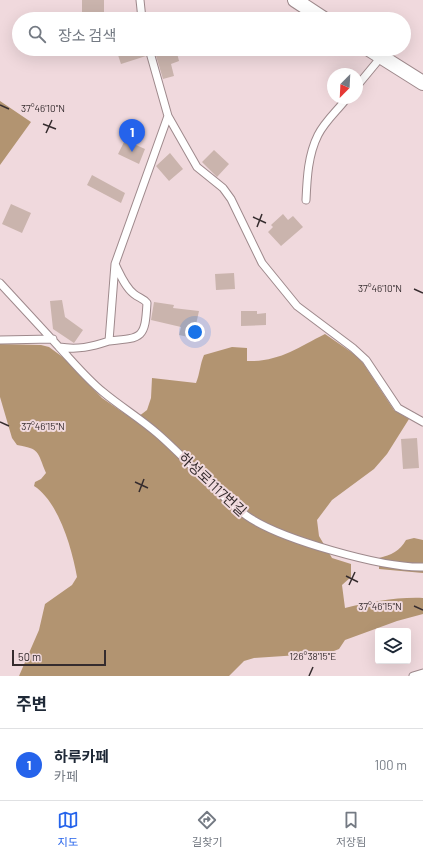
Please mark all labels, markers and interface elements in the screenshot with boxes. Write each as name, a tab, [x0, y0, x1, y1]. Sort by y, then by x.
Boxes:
search box	[12, 12, 411, 56]
icon: search	[26, 23, 48, 45]
text: 장소 검색	[58, 26, 116, 44]
north arrow	[327, 68, 363, 104]
text: 37°46'10"N	[21, 102, 65, 114]
pin: 1	[119, 119, 145, 152]
text: 37°46'10"N	[358, 282, 402, 294]
your location	[185, 322, 205, 342]
text: 37°46'15"N	[21, 420, 65, 432]
street label: 하성로1117번길	[176, 449, 250, 519]
text: 37°46'15"N	[358, 600, 402, 612]
map controls	[375, 628, 411, 664]
button: layers	[375, 628, 411, 664]
scale bar	[12, 648, 106, 667]
text: 50 m	[18, 650, 41, 663]
text: 126°38'15"E	[290, 650, 336, 662]
text: 주변	[16, 693, 47, 713]
text: 하루카페	[54, 747, 109, 765]
text: 1	[27, 757, 31, 773]
text: 100 m	[374, 757, 407, 773]
text: 카페	[54, 768, 78, 784]
tab: 지도	[57, 809, 79, 849]
tab: 길찾기	[192, 809, 222, 849]
tab: 저장됨	[336, 809, 366, 849]

